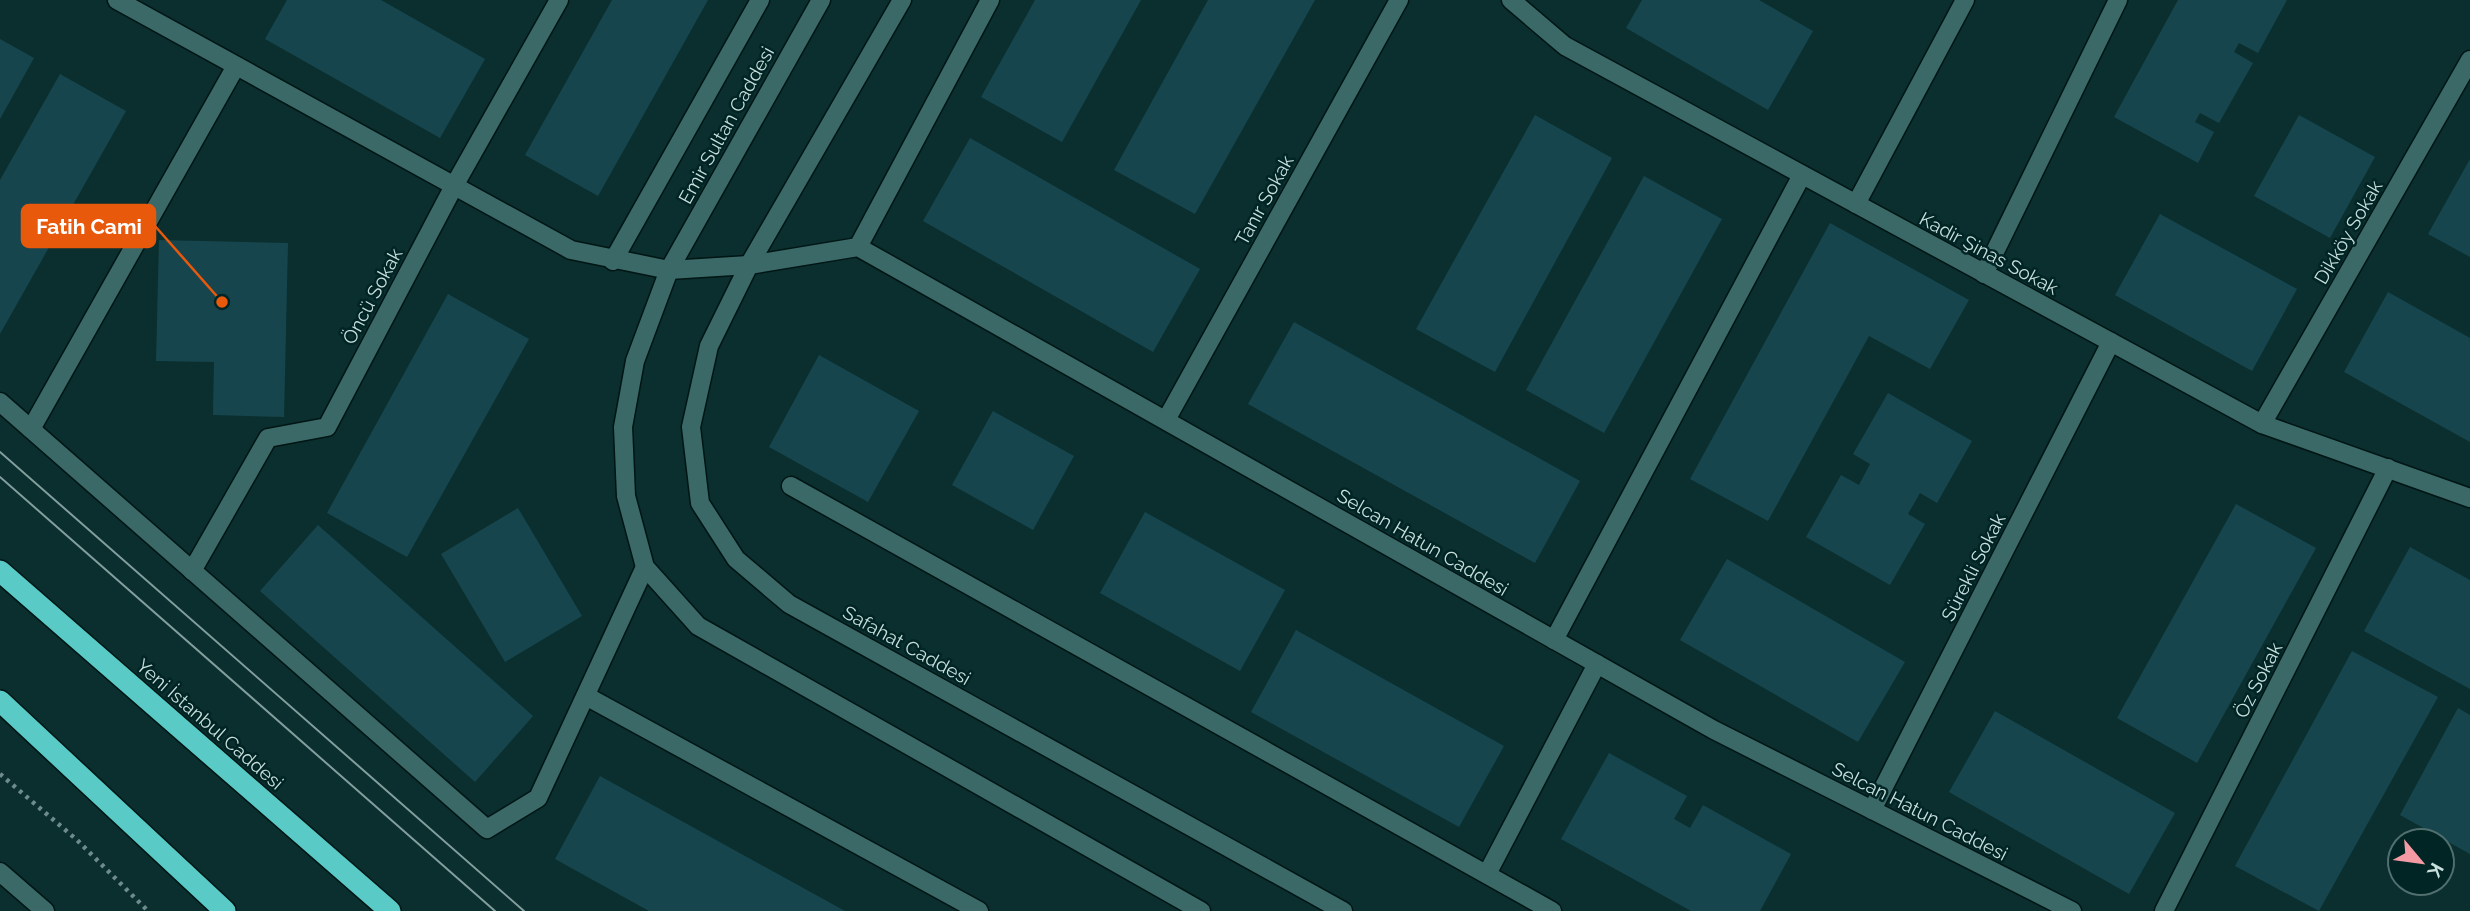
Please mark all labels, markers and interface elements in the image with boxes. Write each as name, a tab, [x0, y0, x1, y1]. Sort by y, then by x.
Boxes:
street label: Emir Sultan Caddesi	[674, 43, 778, 207]
street label: Tanır Sokak	[1230, 151, 1298, 249]
street label: Dikköy Sokak	[2309, 176, 2387, 288]
callout: Fatih Cami	[22, 205, 155, 247]
street label: Kadir Şinas Sokak	[1916, 207, 2062, 299]
text: Fatih Cami	[36, 214, 142, 239]
street label: Öncü Sokak	[338, 244, 406, 348]
street label: Selcan Hatun Caddesi	[1334, 484, 1512, 600]
street label: Sürekli Sokak	[1936, 509, 2010, 625]
street label: Safahat Caddesi	[839, 601, 975, 689]
street label: Öz Sokak	[2230, 639, 2286, 721]
street label: Yeni İstanbul Caddesi	[132, 654, 288, 794]
street label: Selcan Hatun Caddesi	[1829, 757, 2011, 865]
north arrow	[2386, 827, 2456, 897]
text: K	[2423, 859, 2449, 881]

